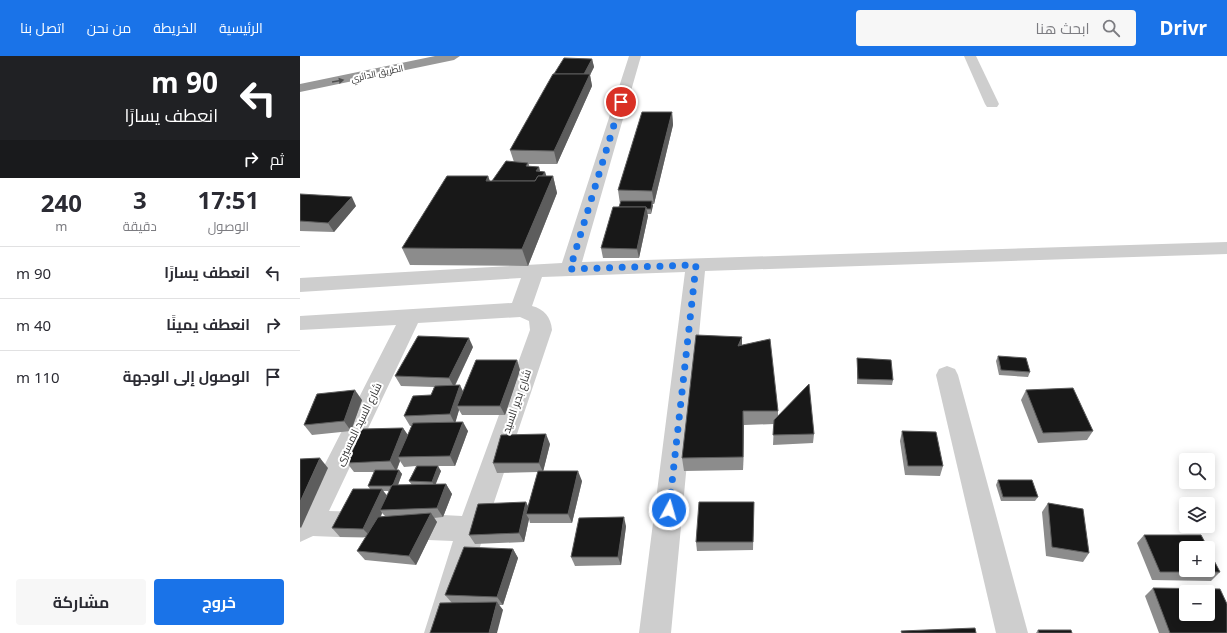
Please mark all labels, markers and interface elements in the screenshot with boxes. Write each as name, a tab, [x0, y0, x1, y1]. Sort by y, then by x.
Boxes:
search box	[856, 10, 1136, 46]
text: Drivr	[1160, 15, 1207, 41]
icon: search	[1100, 17, 1122, 39]
text: اتصل بنا	[20, 18, 65, 37]
text: من نحن	[87, 18, 131, 37]
text: الخريطة	[153, 18, 197, 37]
text: الرئيسية	[219, 18, 263, 37]
text: ابحث هنا	[1036, 18, 1090, 38]
street label: الطريق الدائري	[350, 61, 405, 86]
text: 90 m	[151, 63, 218, 101]
icon: left	[232, 72, 284, 124]
one-way arrow	[332, 78, 344, 84]
pin	[604, 85, 638, 119]
icon: arrive	[610, 91, 632, 113]
text: انعطف يسارًا	[125, 103, 218, 127]
icon: right	[240, 148, 262, 170]
text: ثم	[270, 149, 284, 169]
text: 3	[133, 183, 147, 216]
text: 17:51	[198, 183, 259, 216]
text: 240	[41, 186, 82, 219]
text: m	[55, 217, 68, 235]
text: دقيقة	[123, 217, 157, 235]
text: الوصول	[208, 217, 249, 235]
text: انعطف يسارًا	[164, 262, 250, 282]
icon: left	[262, 262, 284, 284]
text: 90 m	[16, 263, 51, 283]
text: انعطف يمينًا	[166, 314, 250, 334]
icon: right	[262, 314, 284, 336]
text: 40 m	[16, 315, 51, 335]
text: الوصول إلى الوجهة	[123, 366, 250, 386]
icon: arrive	[262, 366, 284, 388]
text: 110 m	[16, 367, 60, 387]
street label: شارع بدير السيد	[498, 367, 535, 435]
street label: شارع السيد المسيرى	[331, 380, 386, 469]
map controls	[1179, 453, 1215, 621]
button: search	[1179, 453, 1215, 489]
position arrow	[648, 489, 690, 531]
button: layers	[1179, 497, 1215, 533]
button: +	[1179, 541, 1215, 577]
button: مشاركة	[16, 579, 146, 625]
button: خروج	[154, 579, 284, 625]
button: −	[1179, 585, 1215, 621]

